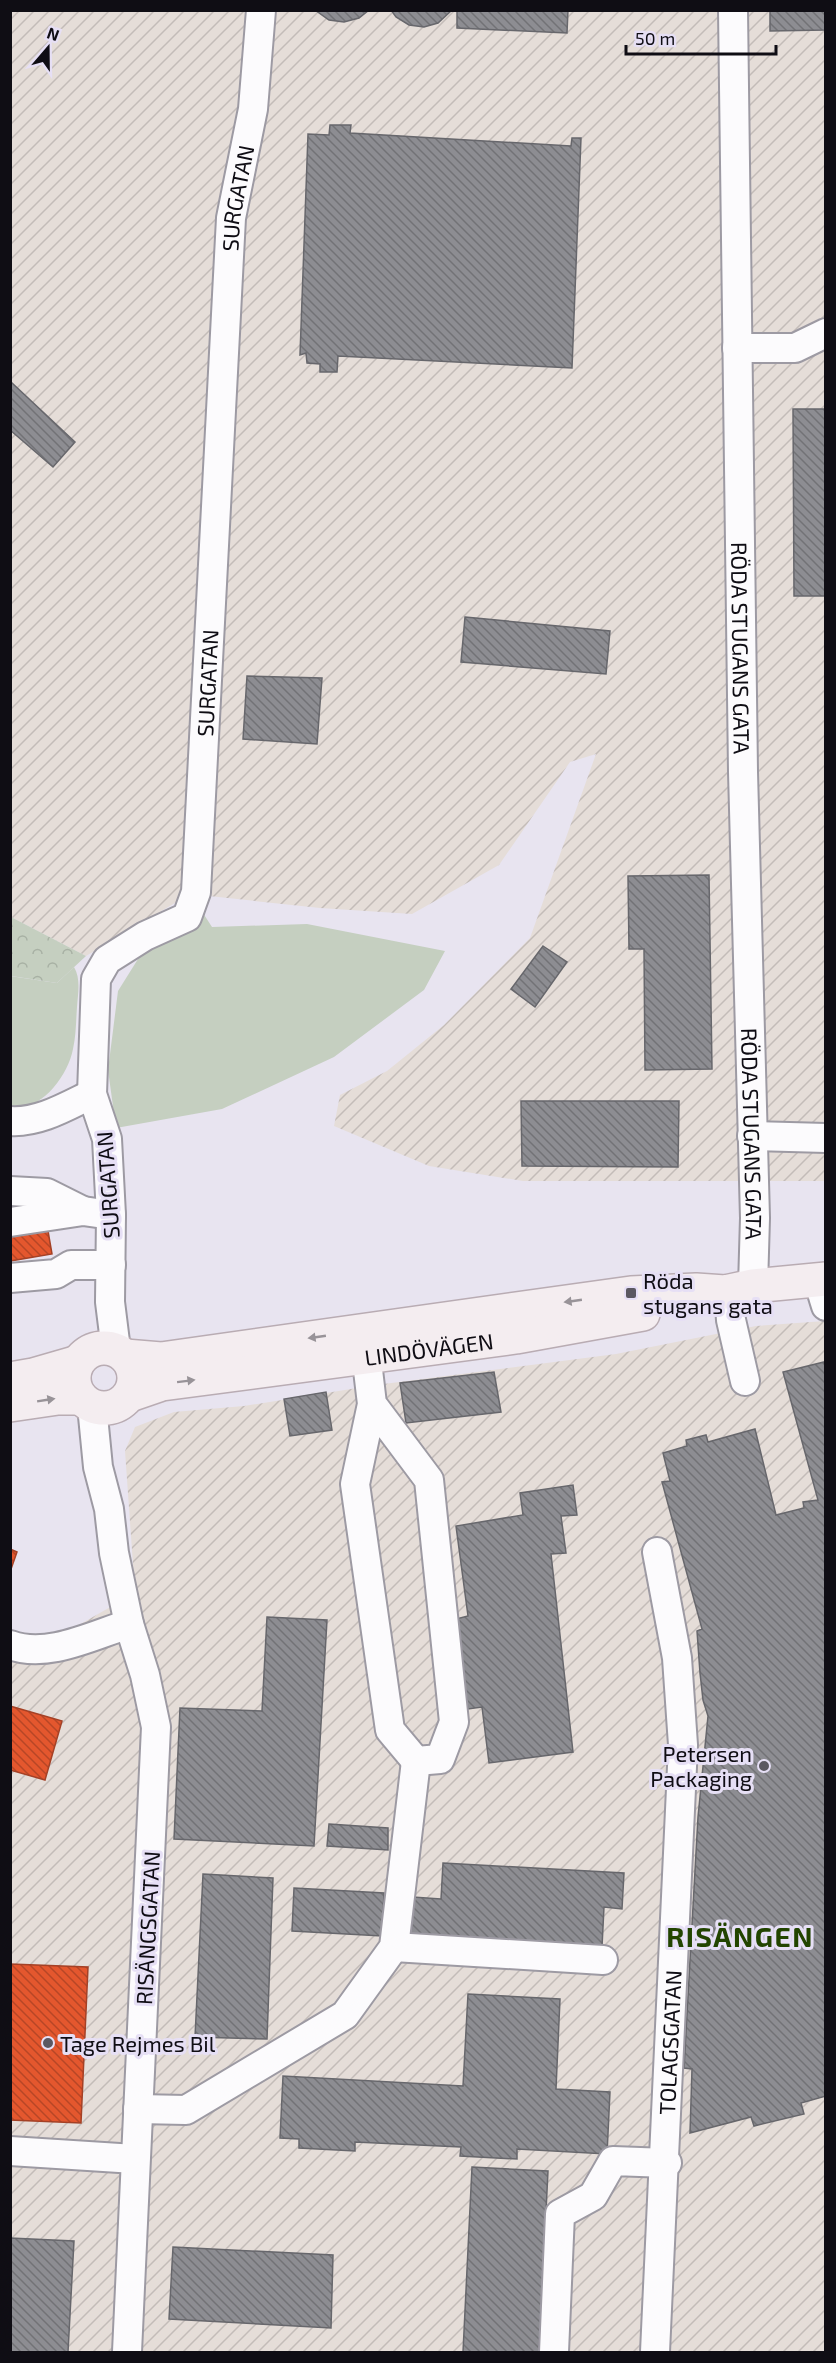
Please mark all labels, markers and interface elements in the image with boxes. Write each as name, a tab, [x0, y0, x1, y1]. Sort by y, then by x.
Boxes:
north arrow	[18, 18, 78, 78]
scale bar	[626, 18, 776, 56]
text: N	[45, 23, 62, 44]
text: 50 m	[635, 27, 675, 49]
street label: SURGATAN	[216, 143, 258, 252]
street label: RÖDA STUGANS GATA	[727, 542, 756, 755]
street label: SURGATAN	[191, 628, 223, 737]
street label: RÖDA STUGANS GATA	[737, 1027, 768, 1241]
street label: SURGATAN	[90, 1130, 124, 1240]
place label: Röda stugans gata	[643, 1267, 773, 1318]
marker: Röda stugans gata	[624, 1286, 638, 1300]
one-way arrow	[563, 1297, 582, 1306]
street label: LINDÖVÄGEN	[363, 1327, 495, 1370]
one-way arrow	[308, 1332, 327, 1341]
one-way arrow	[177, 1377, 196, 1386]
one-way arrow	[36, 1395, 55, 1404]
place label: Petersen Packaging	[650, 1740, 752, 1791]
marker: Petersen Packaging	[757, 1759, 771, 1773]
street label: RISÄNGSGATAN	[130, 1850, 164, 2006]
district label: RISÄNGEN	[666, 1919, 814, 1953]
street label: TOLAGSGATAN	[653, 1969, 686, 2115]
place label: Tage Rejmes Bil	[60, 2030, 216, 2057]
marker: Tage Rejmes Bil	[41, 2036, 55, 2050]

